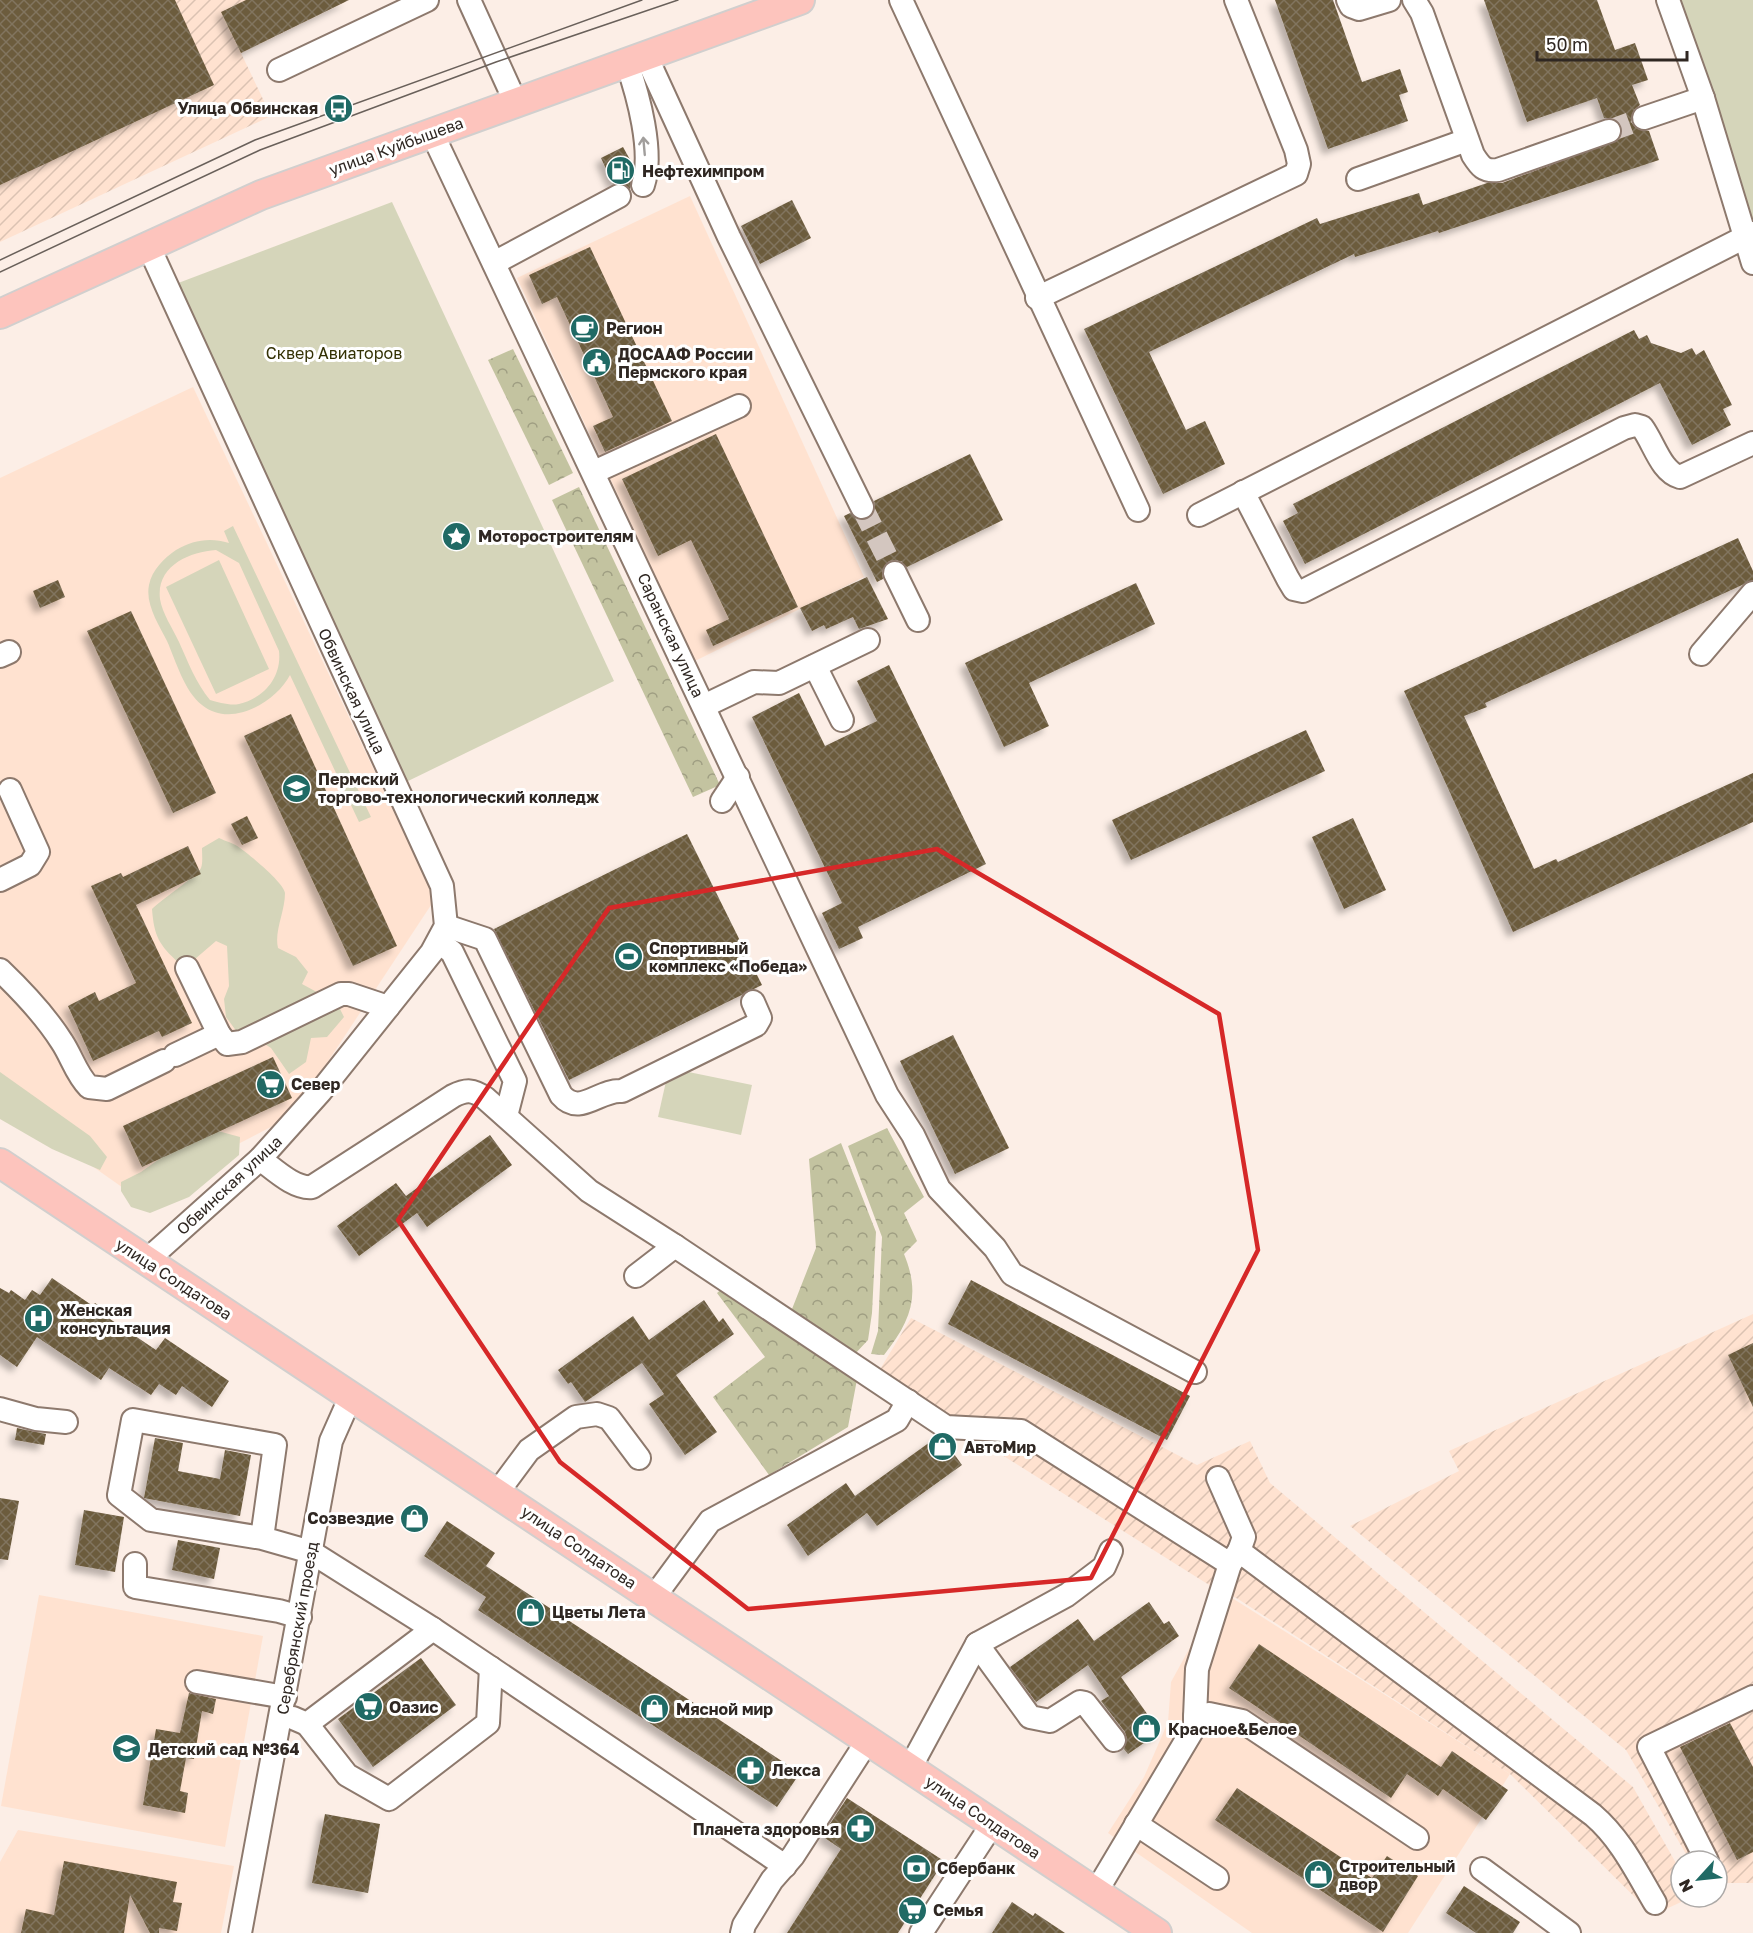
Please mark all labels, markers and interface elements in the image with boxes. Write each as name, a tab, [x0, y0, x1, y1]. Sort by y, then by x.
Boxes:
scale bar	[1537, 24, 1687, 62]
text: 50 m	[1546, 33, 1588, 55]
bus stop icon: Улица Обвинская	[323, 92, 355, 124]
place label: Улица Обвинская	[178, 98, 318, 118]
street label: улица Куйбышева	[326, 112, 466, 180]
one-way arrow	[638, 137, 649, 157]
fuel station icon: Нефтехимпром	[605, 155, 637, 187]
place label: Нефтехимпром	[642, 161, 764, 181]
cafe icon: Регион	[569, 312, 601, 344]
place label: Регион	[606, 318, 662, 338]
park label: Сквер Авиаторов	[266, 343, 402, 363]
place label: ДОСААФ России Пермского края	[618, 344, 753, 382]
public building icon: ДОСААФ России Пермского края	[581, 347, 613, 379]
place icon: Моторостроителям	[441, 520, 473, 552]
place label: Моторостроителям	[478, 526, 633, 546]
street label: Саранская улица	[633, 569, 709, 701]
street label: Обвинская улица	[314, 625, 390, 757]
place label: Пермский торгово-технологический колледж	[318, 769, 599, 807]
school or university icon: Пермский торгово-технологический колледж	[281, 772, 313, 804]
place label: Спортивный комплекс «Победа»	[649, 938, 807, 976]
sports icon: Спортивный комплекс «Победа»	[612, 941, 644, 973]
supermarket icon: Север	[254, 1068, 286, 1100]
place label: Север	[291, 1074, 341, 1094]
street label: Обвинская улица	[172, 1131, 286, 1239]
street label: улица Солдатова	[112, 1234, 236, 1324]
place label: Женская консультация	[60, 1300, 171, 1338]
hospital icon: Женская консультация	[23, 1303, 55, 1335]
shop icon: АвтоМир	[927, 1431, 959, 1463]
place label: АвтоМир	[964, 1437, 1036, 1457]
street label: улица Солдатова	[518, 1501, 640, 1593]
shop icon: Созвездие	[399, 1502, 431, 1534]
place label: Созвездие	[307, 1508, 394, 1528]
street label: Серебрянский проезд	[272, 1540, 322, 1716]
shop icon: Цветы Лета	[515, 1596, 547, 1628]
place label: Цветы Лета	[552, 1602, 646, 1622]
supermarket icon: Оазис	[352, 1691, 384, 1723]
shop icon: Мясной мир	[639, 1693, 671, 1725]
place label: Оазис	[389, 1697, 438, 1717]
place label: Мясной мир	[676, 1699, 773, 1719]
shop icon: Красное&Белое	[1131, 1713, 1163, 1745]
place label: Красное&Белое	[1168, 1719, 1297, 1739]
school or university icon: Детский сад №364	[111, 1733, 143, 1765]
place label: Детский сад №364	[148, 1739, 300, 1759]
pharmacy icon: Лекса	[735, 1754, 767, 1786]
place label: Лекса	[772, 1760, 821, 1780]
street label: улица Солдатова	[922, 1771, 1044, 1863]
pharmacy icon: Планета здоровья	[844, 1813, 876, 1845]
place label: Планета здоровья	[693, 1819, 839, 1839]
north arrow	[1669, 1849, 1729, 1909]
bank icon: Сбербанк	[900, 1852, 932, 1884]
place label: Строительный двор	[1339, 1856, 1455, 1894]
place label: Сбербанк	[937, 1858, 1016, 1878]
shop icon: Строительный двор	[1302, 1859, 1334, 1891]
text: N	[1674, 1876, 1697, 1896]
supermarket icon: Семья	[896, 1894, 928, 1926]
place label: Семья	[933, 1900, 983, 1920]

